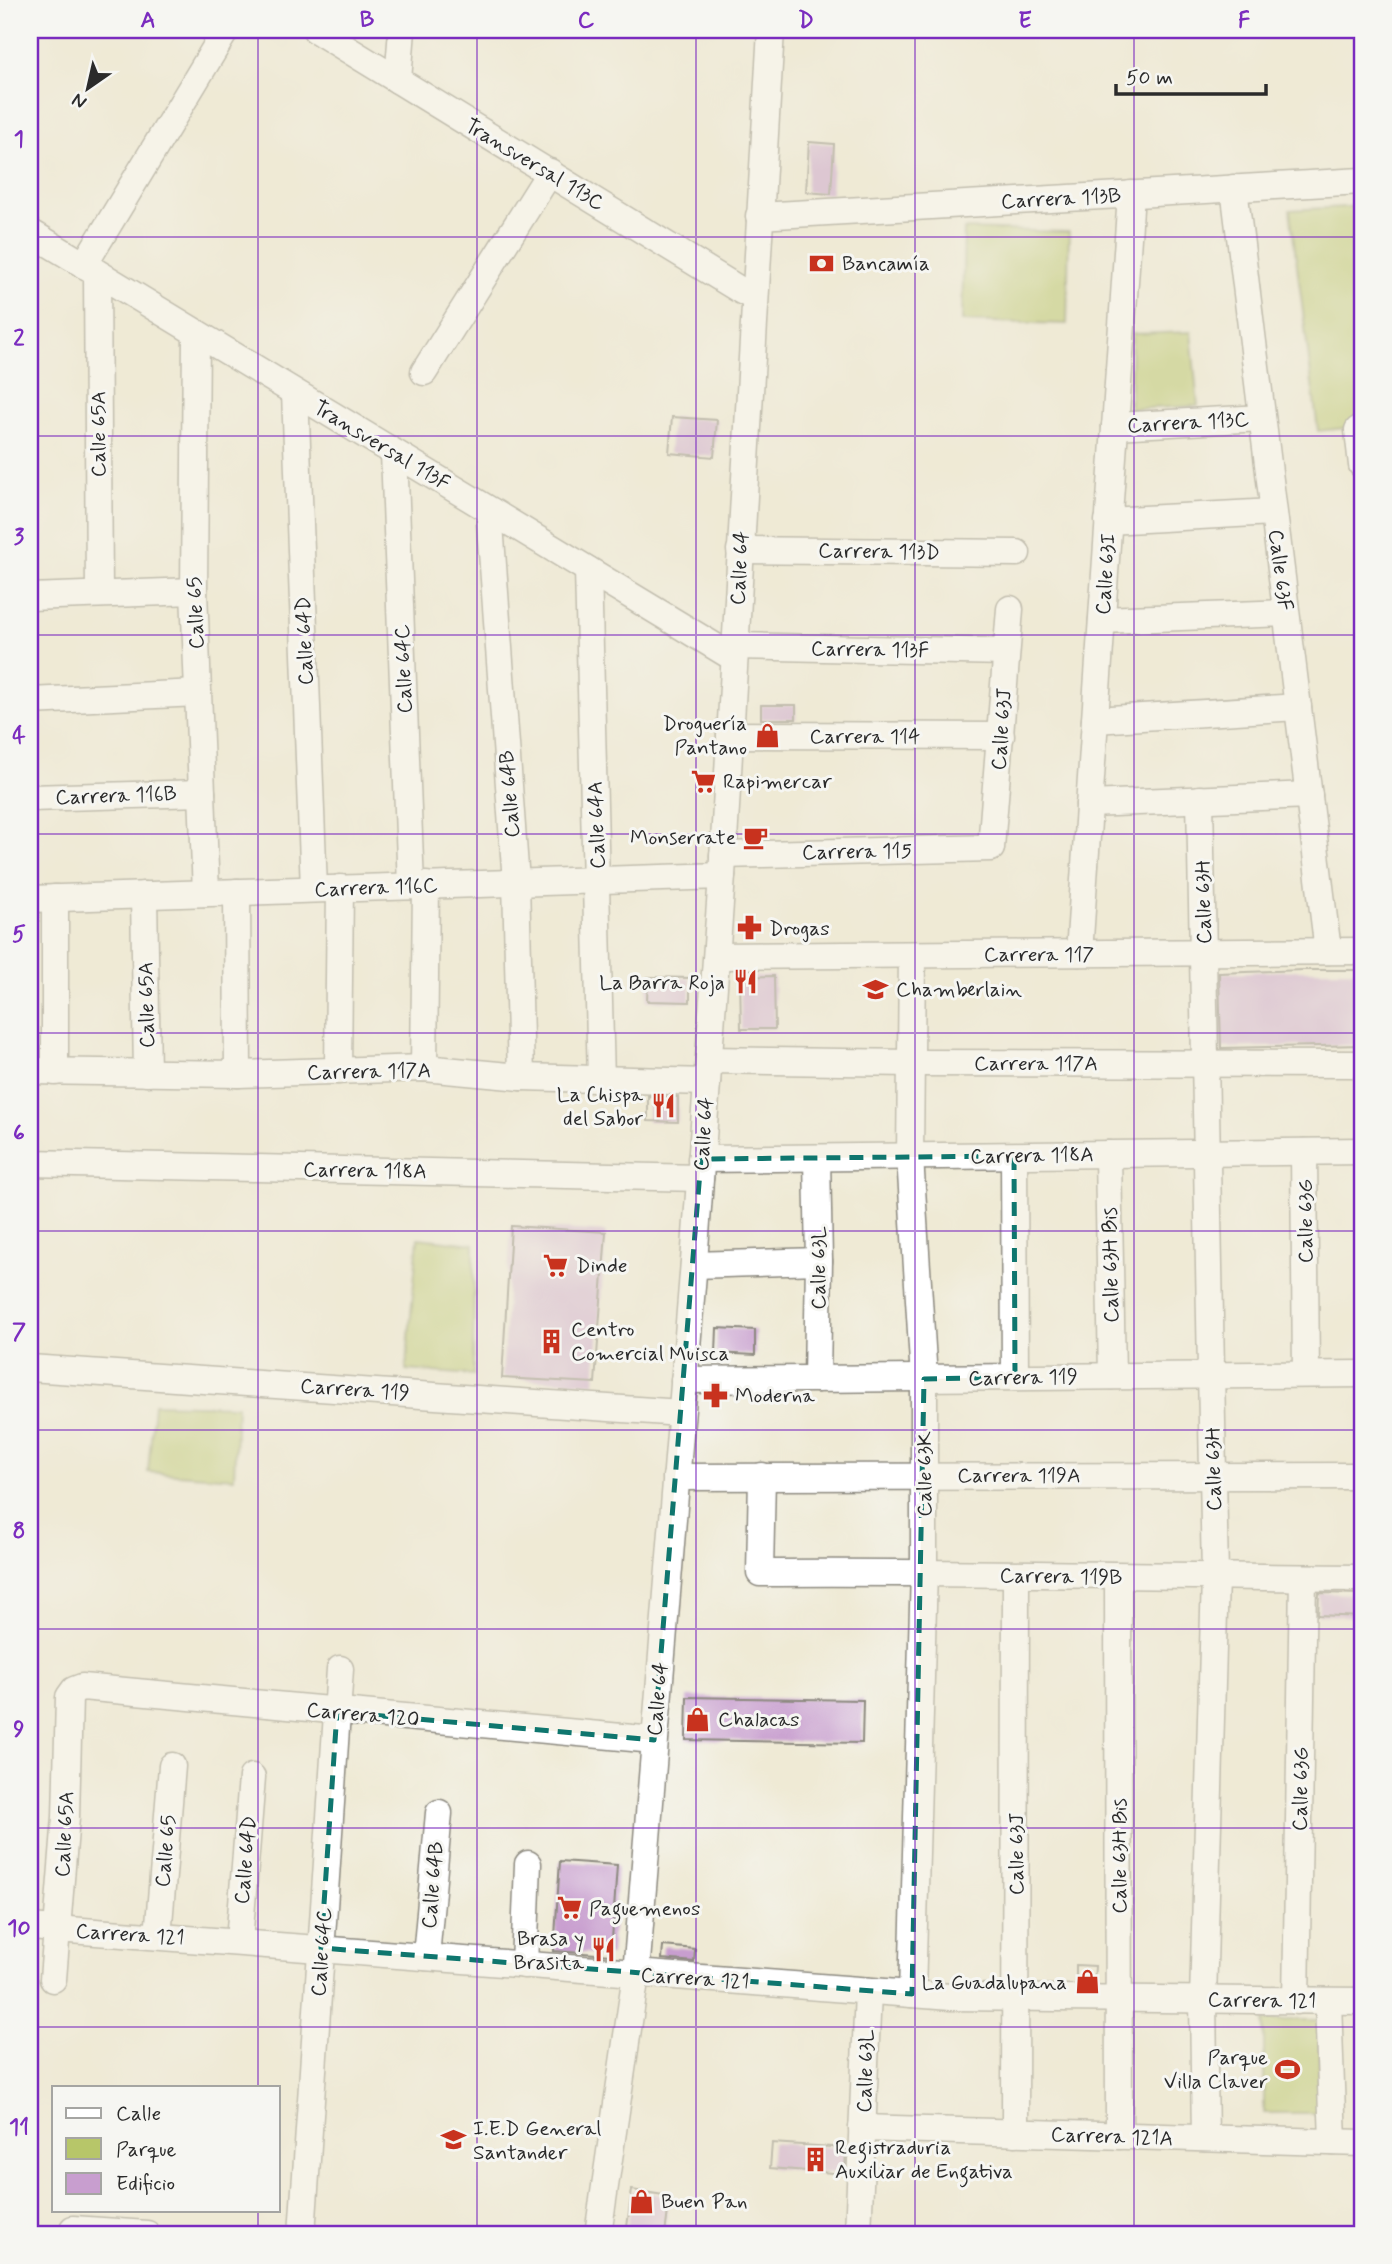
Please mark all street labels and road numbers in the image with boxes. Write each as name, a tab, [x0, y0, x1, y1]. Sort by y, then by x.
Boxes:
street label: Transversal 113C	[459, 112, 610, 218]
street label: Carrera 113B	[1000, 182, 1122, 216]
street label: Calle 65A	[85, 391, 113, 477]
street label: Transversal 113F	[308, 394, 455, 498]
street label: Carrera 113C	[1126, 406, 1250, 440]
street label: Calle 63F	[1261, 528, 1299, 612]
street label: Calle 64	[724, 530, 756, 606]
street label: Calle 63I	[1089, 532, 1123, 616]
street label: Carrera 113D	[818, 537, 940, 567]
street label: Calle 65	[181, 576, 211, 650]
street label: Calle 64D	[289, 596, 321, 686]
street label: Calle 64C	[388, 624, 420, 714]
street label: Carrera 113F	[811, 635, 929, 665]
street label: Calle 63J	[985, 687, 1019, 771]
street label: Carrera 114	[810, 723, 921, 751]
street label: Calle 64B	[493, 749, 527, 839]
street label: Carrera 116B	[55, 780, 177, 812]
street label: Calle 64A	[581, 780, 613, 869]
street label: Carrera 115	[802, 837, 912, 867]
street label: Calle 63H	[1189, 860, 1219, 944]
street label: Carrera 116C	[314, 872, 438, 904]
street label: Carrera 117	[984, 941, 1094, 969]
street label: Calle 65A	[132, 961, 162, 1048]
street label: Carrera 117A	[974, 1050, 1098, 1078]
street label: Carrera 117A	[307, 1057, 431, 1087]
street label: Calle 64	[687, 1096, 721, 1172]
street label: Carrera 118A	[970, 1141, 1094, 1171]
street label: Carrera 118A	[303, 1156, 427, 1186]
street label: Calle 63G	[1292, 1179, 1320, 1263]
street label: Calle 63H Bis	[1096, 1207, 1126, 1323]
street label: Calle 63L	[805, 1226, 833, 1310]
street label: Carrera 119	[968, 1363, 1078, 1393]
street label: Carrera 119	[299, 1372, 411, 1408]
street label: Calle 63H	[1199, 1427, 1229, 1511]
street label: Calle 63K	[911, 1431, 939, 1517]
street label: Carrera 119A	[957, 1462, 1081, 1490]
street label: Carrera 119B	[999, 1562, 1123, 1592]
street label: Calle 64	[641, 1661, 675, 1737]
street label: Carrera 120	[305, 1696, 421, 1734]
street label: Calle 63G	[1286, 1746, 1316, 1831]
street label: Calle 65A	[49, 1790, 81, 1878]
street label: Calle 63H Bis	[1106, 1798, 1134, 1914]
street label: Calle 63J	[1003, 1813, 1031, 1895]
street label: Calle 65	[149, 1814, 183, 1889]
street label: Calle 64D	[228, 1815, 264, 1906]
street label: Calle 64B	[415, 1840, 451, 1930]
street label: Calle 64C	[305, 1907, 339, 1998]
street label: Carrera 121	[75, 1917, 185, 1953]
street label: Carrera 121	[640, 1961, 750, 1997]
street label: Carrera 121	[1207, 1986, 1317, 2016]
street label: Calle 63L	[851, 2029, 881, 2113]
street label: Carrera 121A	[1050, 2121, 1174, 2153]

